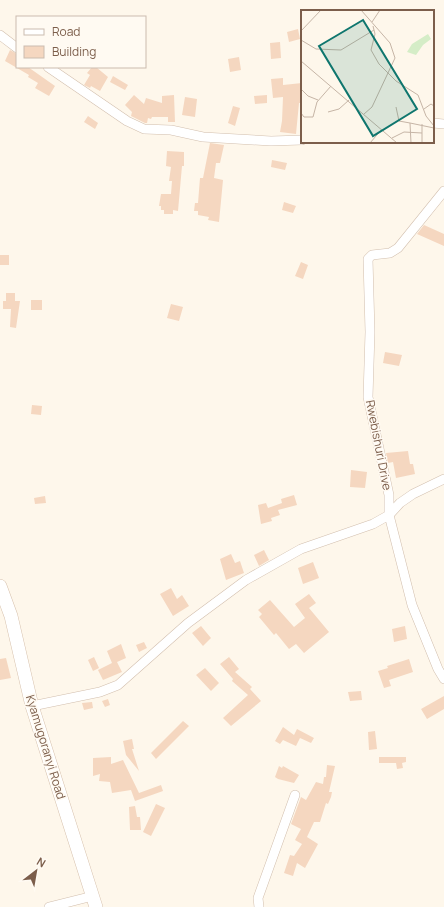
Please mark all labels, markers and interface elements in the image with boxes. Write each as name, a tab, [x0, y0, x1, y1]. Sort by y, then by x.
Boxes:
inset map	[301, 10, 434, 143]
legend	[16, 16, 146, 68]
text: Road	[52, 23, 80, 40]
text: Building	[52, 43, 96, 60]
street label: Rwebishuri Drive	[362, 398, 396, 492]
street label: Kyamugoranyi Road	[22, 693, 70, 801]
north arrow	[16, 851, 56, 891]
text: N	[34, 854, 49, 871]

